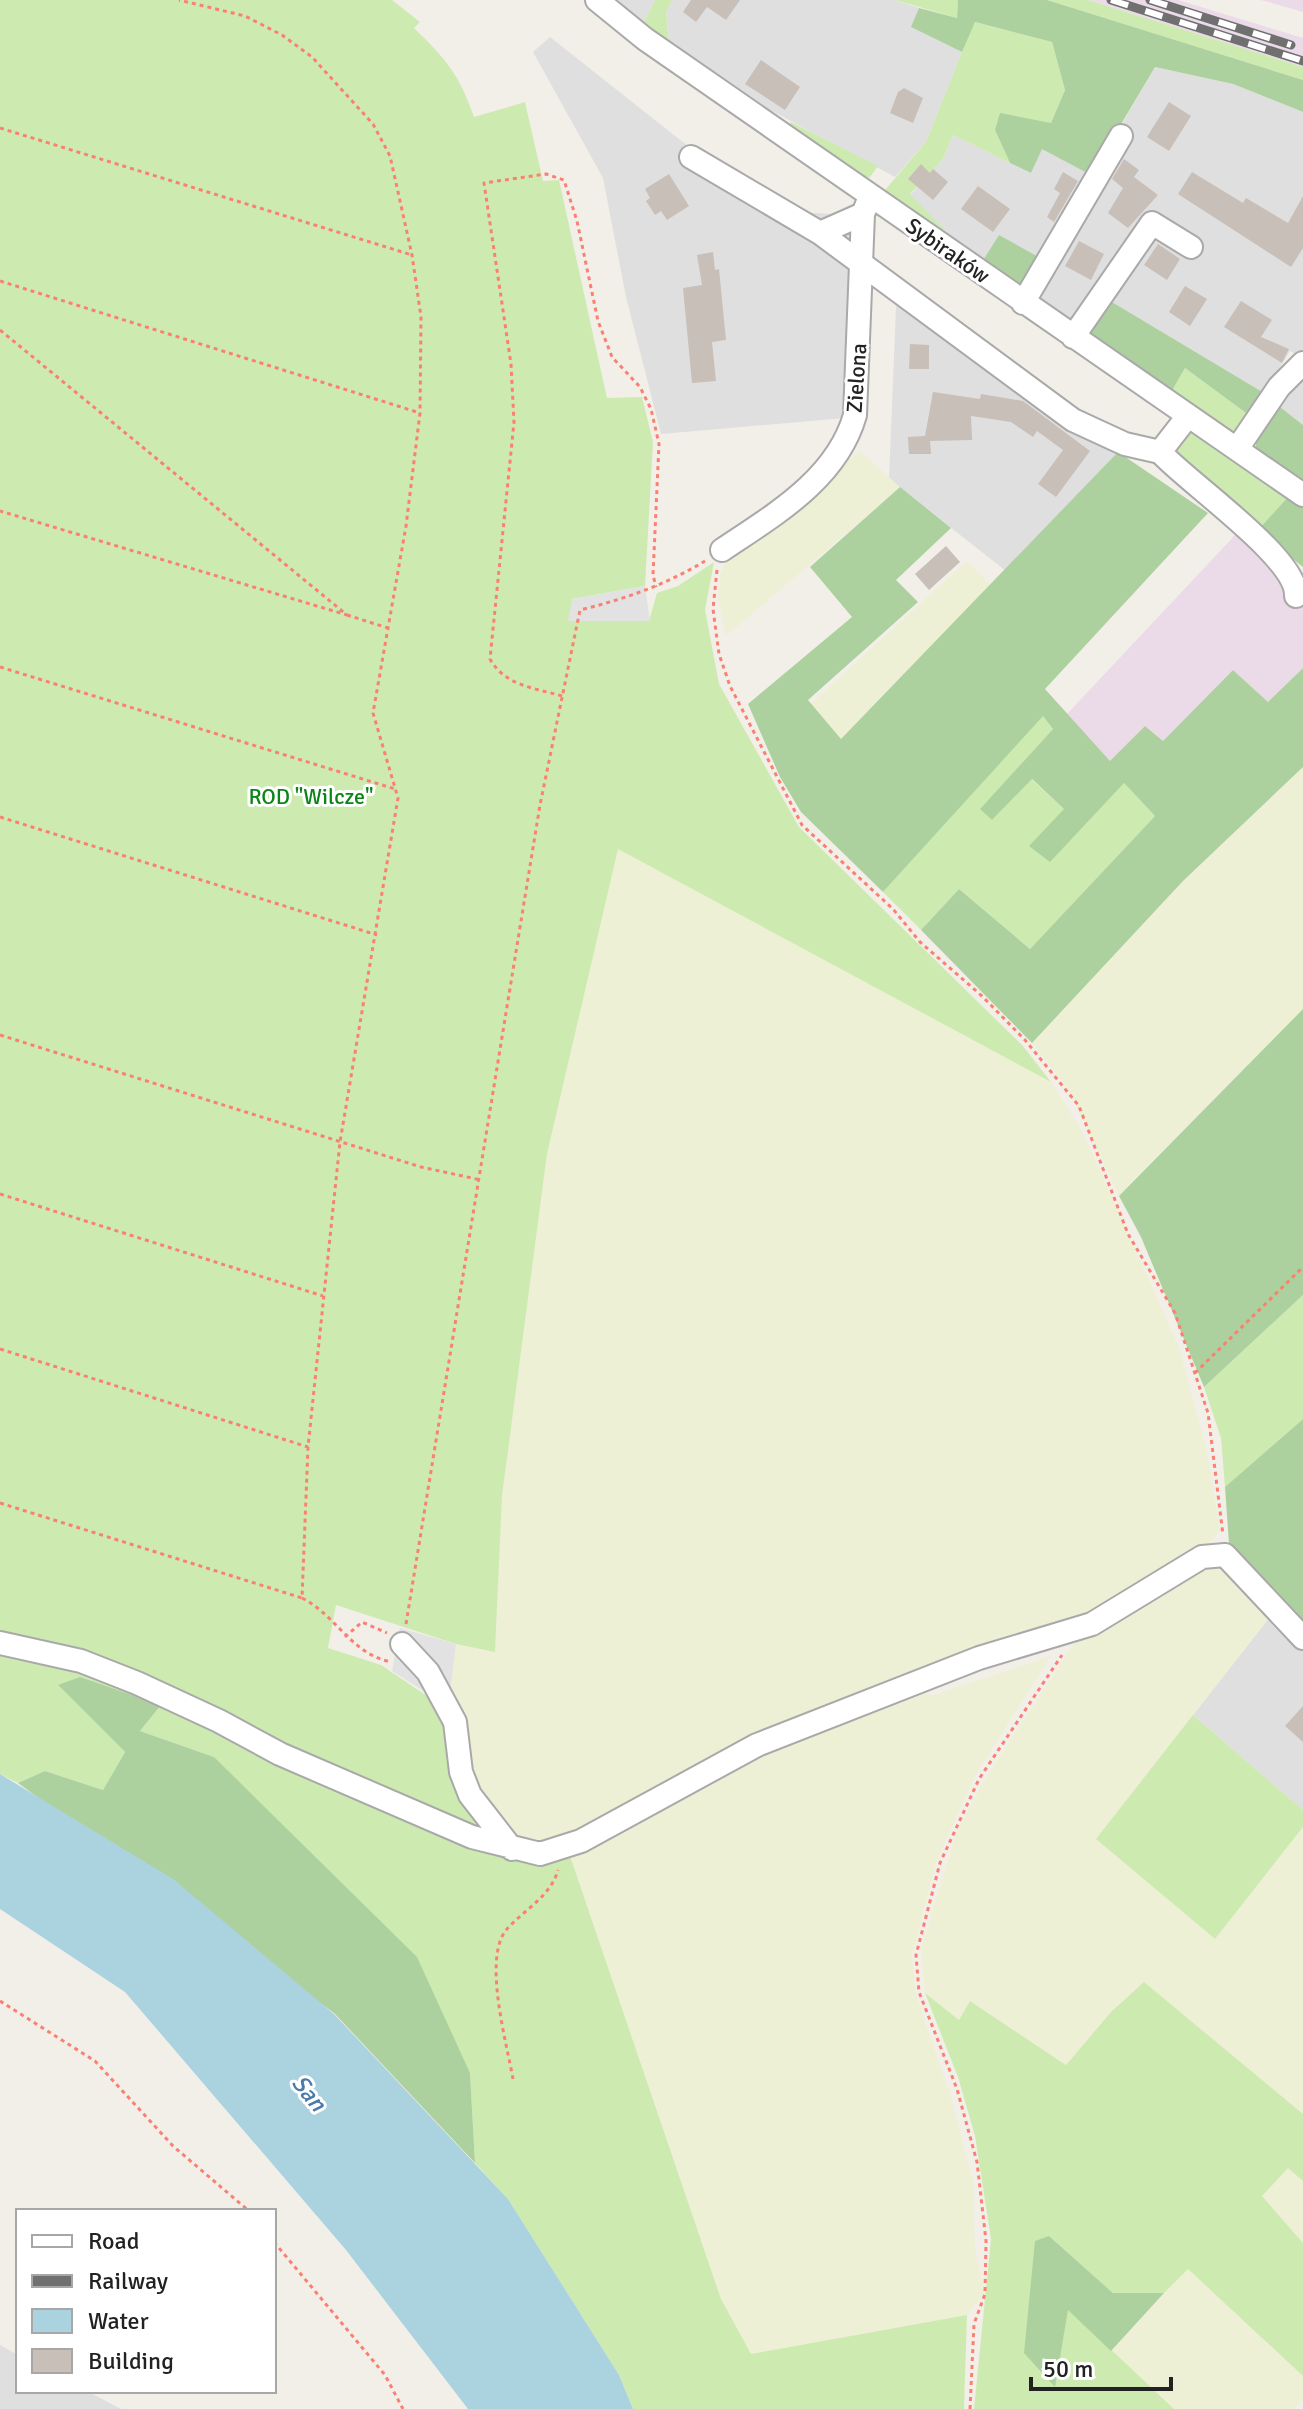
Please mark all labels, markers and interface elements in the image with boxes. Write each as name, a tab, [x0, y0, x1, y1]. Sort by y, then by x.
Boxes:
street label: Sybiraków	[900, 212, 995, 289]
street label: Zielona	[841, 342, 872, 414]
park label: ROD "Wilcze"	[248, 783, 374, 810]
water label: San	[285, 2069, 333, 2118]
legend	[16, 2209, 276, 2393]
text: Road	[88, 2226, 139, 2256]
text: Railway	[88, 2266, 168, 2296]
text: Water	[88, 2306, 149, 2336]
scale bar	[1031, 2341, 1171, 2391]
text: Building	[88, 2346, 174, 2376]
text: 50 m	[1043, 2354, 1093, 2384]

